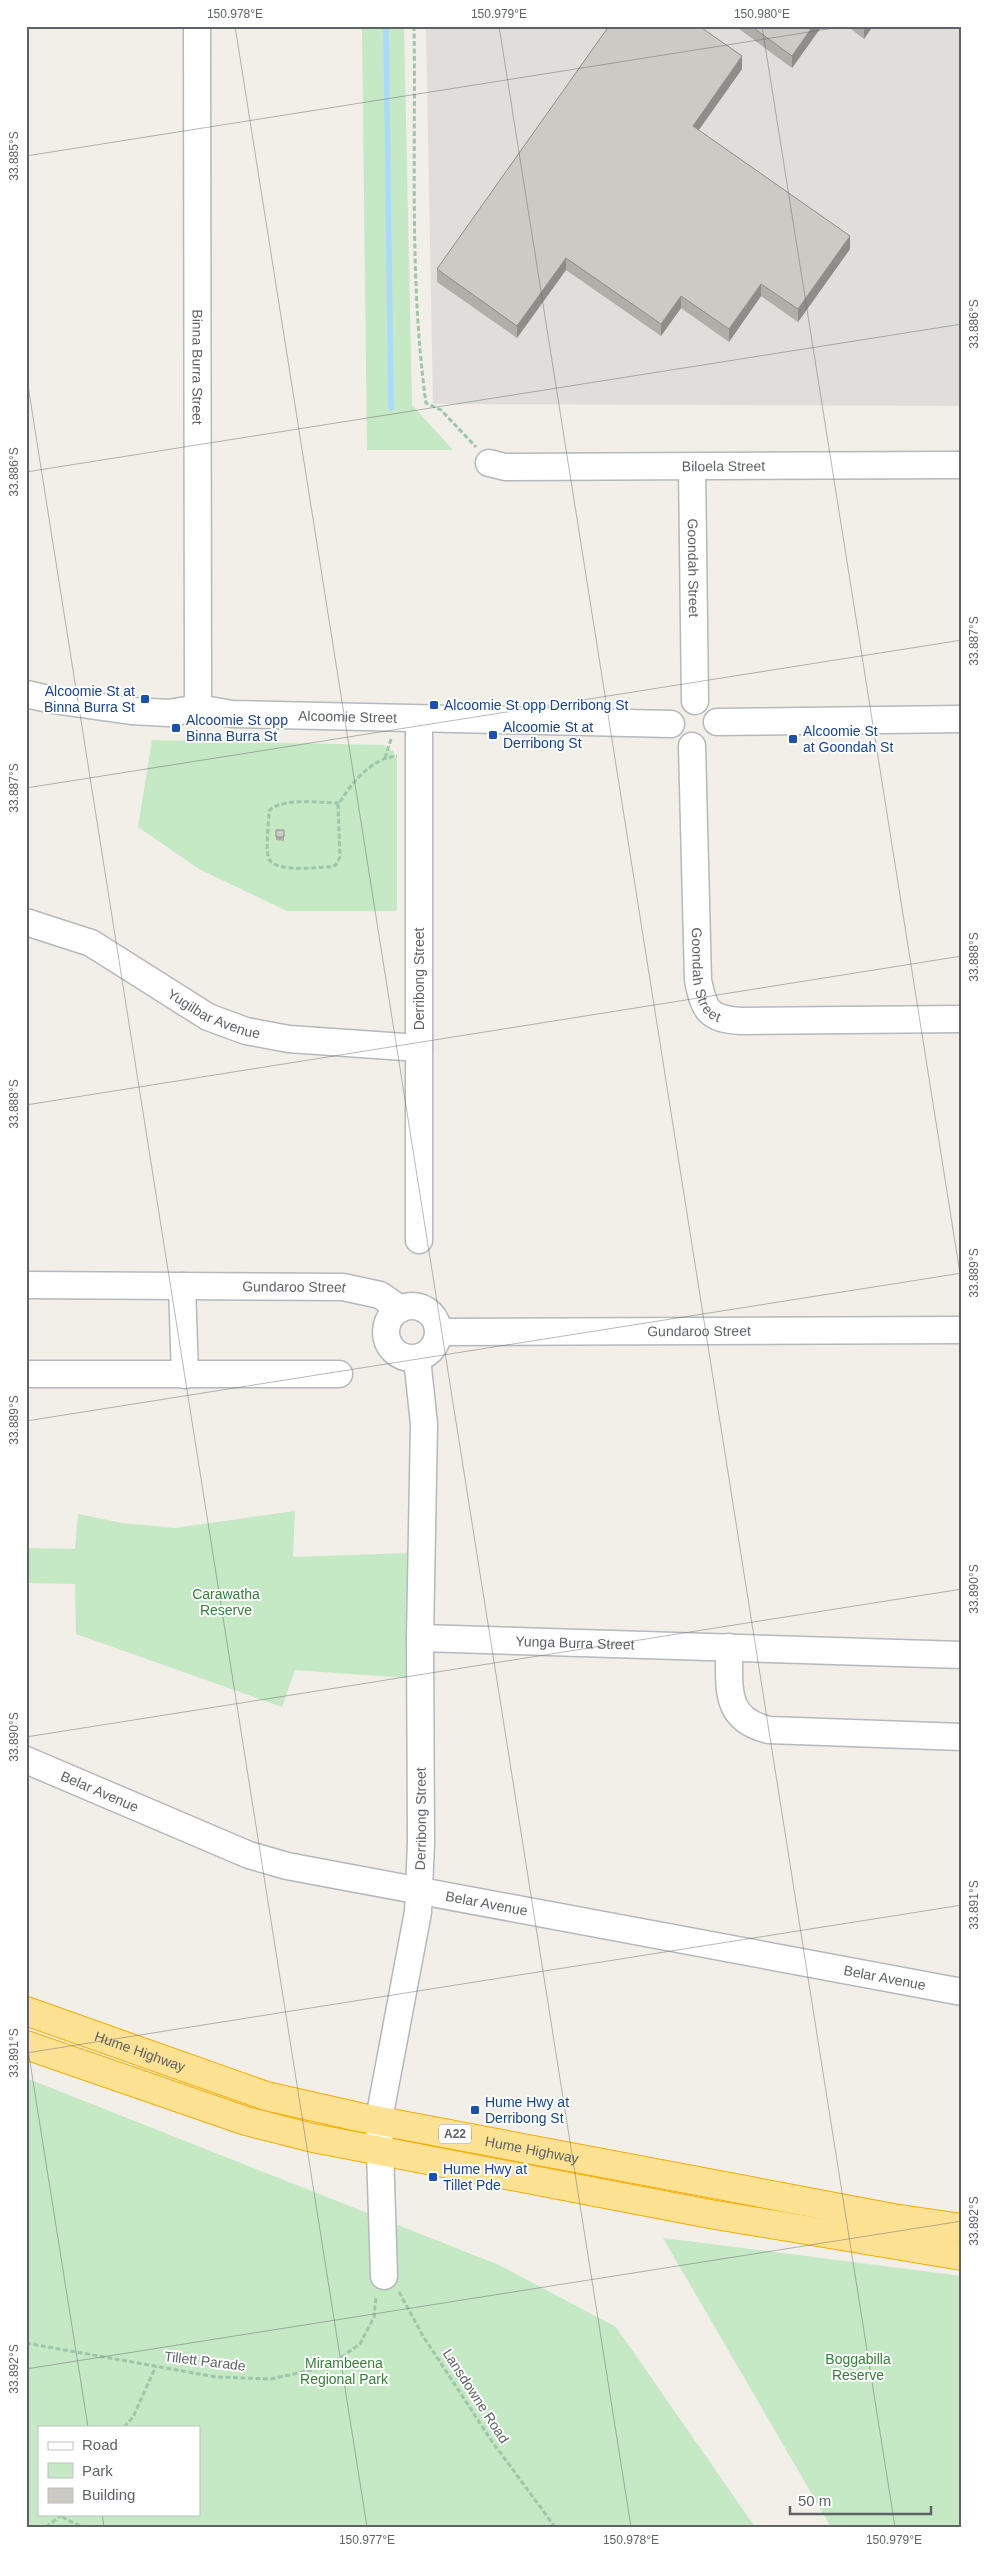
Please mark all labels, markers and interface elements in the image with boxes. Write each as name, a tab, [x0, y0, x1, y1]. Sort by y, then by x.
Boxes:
text: 150.978°E	[207, 7, 263, 21]
text: 150.979°E	[471, 7, 527, 21]
text: 150.980°E	[734, 7, 790, 21]
text: 33.885°S	[7, 131, 21, 181]
text: 33.886°S	[967, 299, 981, 349]
street label: Binna Burra Street	[189, 309, 206, 425]
text: 33.886°S	[7, 447, 21, 497]
street label: Biloela Street	[682, 458, 765, 474]
street label: Goondah Street	[685, 518, 702, 618]
text: 33.887°S	[967, 616, 981, 666]
place label: Alcoomie St at Binna Burra St	[44, 683, 135, 715]
marker: Alcoomie St at Binna Burra St	[139, 693, 151, 705]
place label: Alcoomie St opp Derribong St	[444, 697, 629, 713]
marker: Alcoomie St opp Derribong St	[428, 699, 440, 711]
street label: Alcoomie Street	[298, 708, 397, 726]
place label: Alcoomie St opp Binna Burra St	[186, 712, 288, 744]
place label: Alcoomie St at Derribong St	[503, 719, 593, 751]
marker: Alcoomie St opp Binna Burra St	[170, 722, 182, 734]
place label: Alcoomie St at Goondah St	[803, 723, 893, 755]
marker: Alcoomie St at Derribong St	[487, 729, 499, 741]
marker: Alcoomie St at Goondah St	[787, 733, 799, 745]
text: 33.887°S	[7, 763, 21, 813]
street label: Goondah Street	[689, 927, 723, 1025]
street label: Derribong Street	[411, 928, 427, 1030]
text: 33.888°S	[967, 932, 981, 982]
street label: Yugilbar Avenue	[165, 985, 262, 1042]
text: 33.888°S	[7, 1079, 21, 1129]
text: 33.889°S	[967, 1248, 981, 1298]
street label: Gundaroo Street	[242, 1278, 348, 1295]
street label: Gundaroo Street	[647, 1323, 751, 1339]
text: 33.889°S	[7, 1395, 21, 1445]
text: 33.890°S	[967, 1564, 981, 1614]
park label: Carawatha Reserve	[192, 1586, 260, 1618]
street label: Yunga Burra Street	[515, 1633, 635, 1653]
text: 33.890°S	[7, 1712, 21, 1762]
street label: Derribong Street	[412, 1767, 429, 1871]
street label: Belar Avenue	[58, 1768, 141, 1815]
text: 33.891°S	[967, 1880, 981, 1930]
street label: Belar Avenue	[444, 1888, 529, 1919]
street label: Belar Avenue	[842, 1962, 927, 1993]
text: 33.891°S	[7, 2028, 21, 2078]
street label: Hume Highway	[93, 2028, 188, 2075]
place label: Hume Hwy at Derribong St	[485, 2094, 569, 2126]
marker: Hume Hwy at Derribong St	[469, 2104, 481, 2116]
road number: A22	[439, 2124, 471, 2144]
street label: Hume Highway	[484, 2133, 580, 2166]
place label: Hume Hwy at Tillet Pde	[443, 2161, 527, 2193]
marker: Hume Hwy at Tillet Pde	[427, 2171, 439, 2183]
text: 33.892°S	[967, 2196, 981, 2246]
text: 33.892°S	[7, 2344, 21, 2394]
street label: Lansdowne Road	[440, 2346, 512, 2446]
street label: Tillett Parade	[163, 2348, 247, 2374]
park label: Boggabilla Reserve	[825, 2351, 891, 2383]
park label: Mirambeena Regional Park	[300, 2355, 389, 2387]
legend	[38, 2426, 200, 2516]
text: Road	[82, 2436, 118, 2453]
text: Park	[82, 2462, 113, 2479]
scale bar	[790, 2483, 932, 2515]
text: Building	[82, 2486, 135, 2503]
text: 50 m	[798, 2492, 831, 2509]
text: 150.977°E	[339, 2533, 395, 2547]
text: 150.978°E	[603, 2533, 659, 2547]
text: 150.979°E	[866, 2533, 922, 2547]

